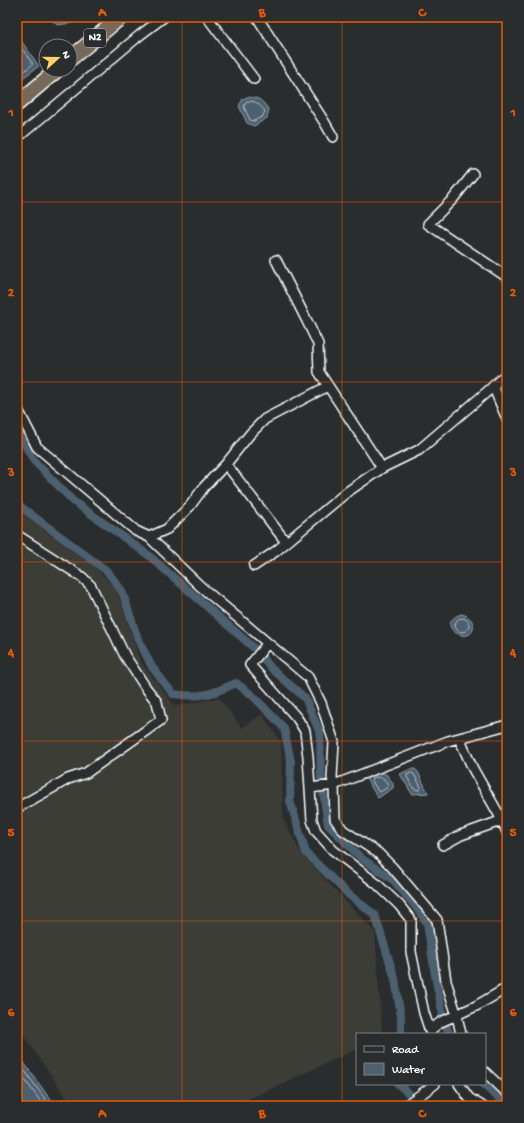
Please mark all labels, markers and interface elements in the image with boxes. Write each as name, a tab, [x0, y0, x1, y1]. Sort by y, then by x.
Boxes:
text: A	[97, 6, 107, 21]
text: B	[258, 6, 267, 21]
text: C	[417, 6, 427, 21]
road number: N2	[84, 29, 106, 47]
north arrow	[38, 38, 78, 78]
text: N	[59, 50, 72, 61]
text: 1	[7, 106, 14, 121]
text: 1	[509, 106, 516, 121]
text: 2	[8, 286, 15, 301]
text: 2	[510, 286, 517, 301]
text: 3	[7, 466, 15, 481]
text: 3	[509, 466, 517, 481]
text: 4	[7, 646, 15, 661]
text: 4	[509, 646, 517, 661]
text: 5	[8, 826, 15, 841]
text: 5	[510, 826, 517, 841]
text: 6	[8, 1006, 15, 1021]
text: 6	[510, 1006, 517, 1021]
legend	[356, 1033, 486, 1085]
text: Road	[392, 1044, 419, 1058]
text: Water	[392, 1064, 426, 1078]
text: A	[97, 1107, 107, 1122]
text: B	[258, 1107, 267, 1122]
text: C	[417, 1107, 427, 1122]

